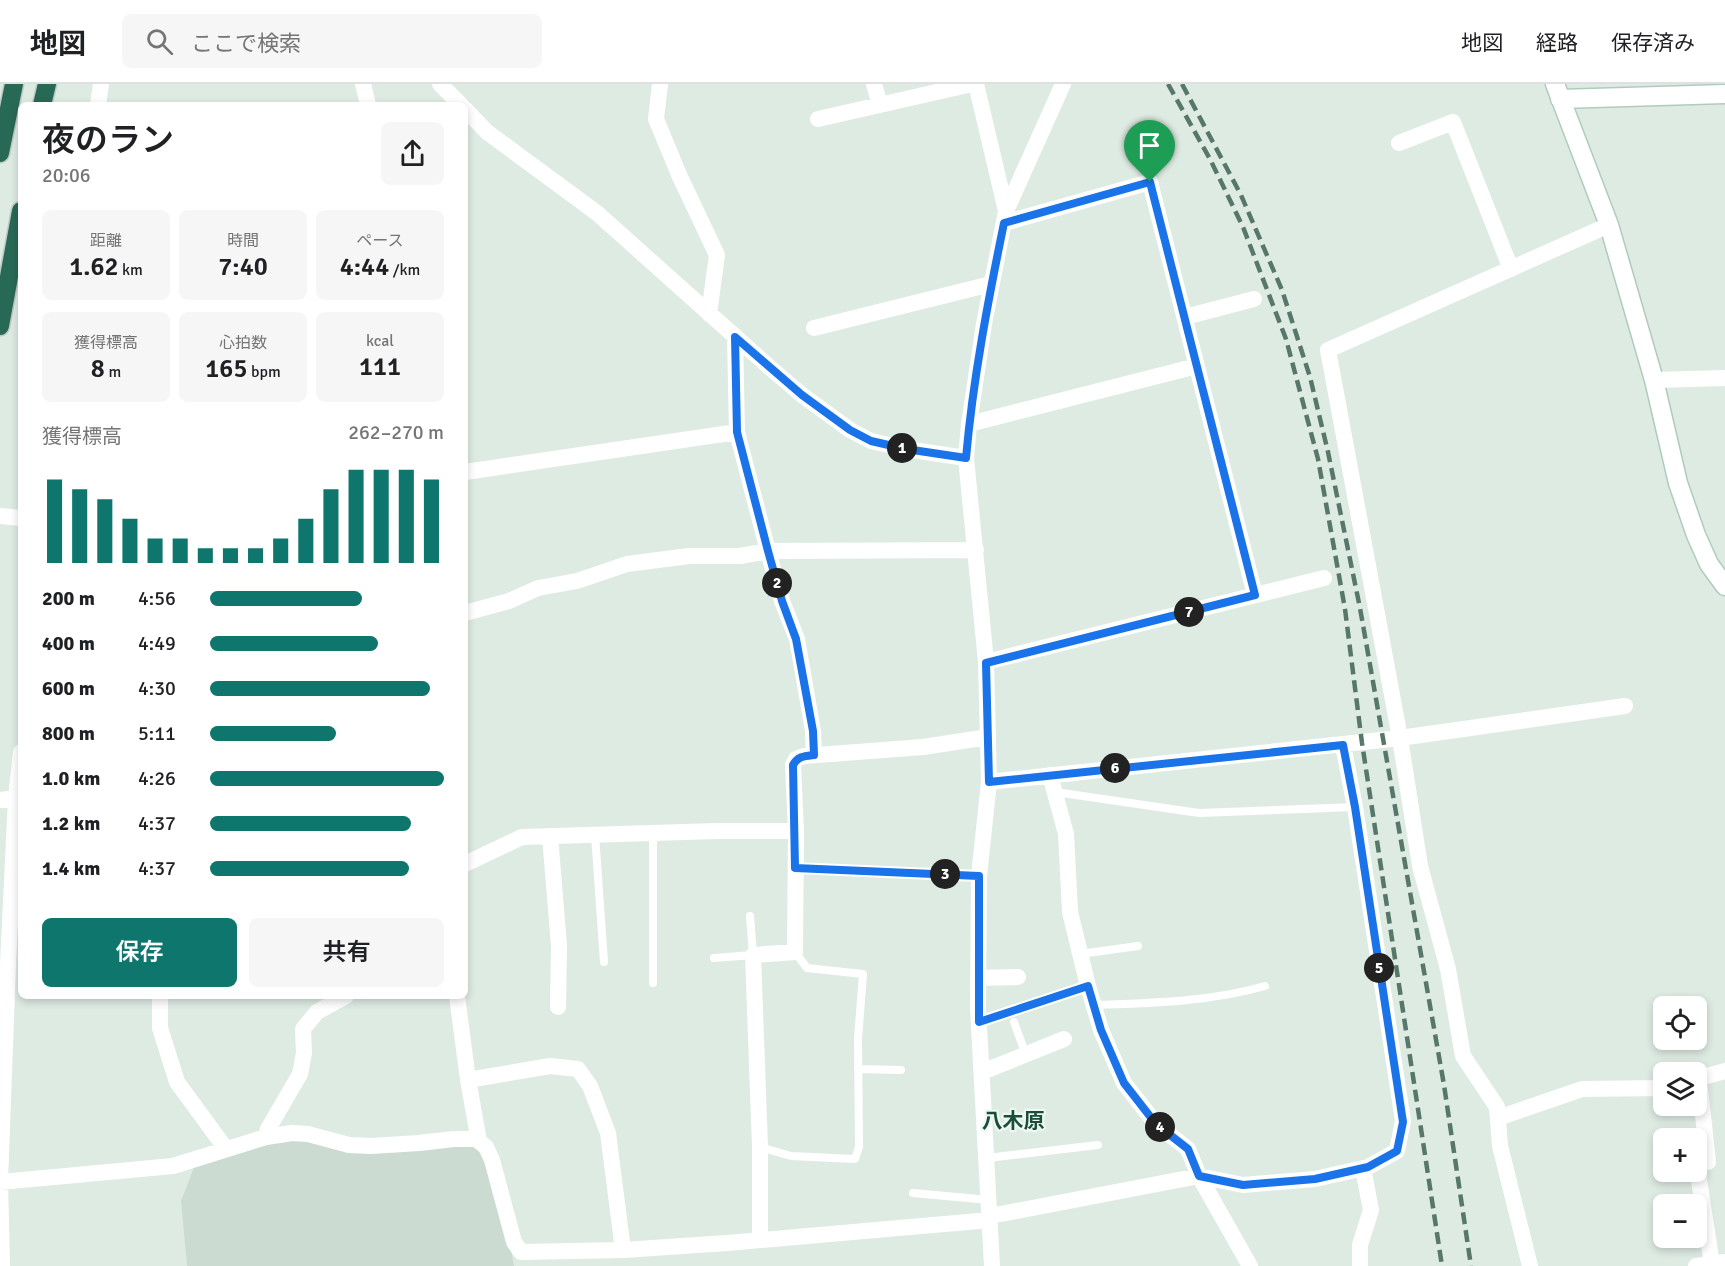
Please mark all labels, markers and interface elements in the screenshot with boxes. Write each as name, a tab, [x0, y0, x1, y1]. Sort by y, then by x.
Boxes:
search box	[122, 14, 542, 68]
icon: search	[143, 25, 176, 58]
text: 地図	[30, 27, 86, 61]
text: ここで検索	[191, 30, 301, 57]
text: 地図	[1461, 30, 1503, 56]
text: 経路	[1536, 30, 1578, 56]
text: 保存済み	[1611, 30, 1695, 56]
text: 夜のラン	[42, 120, 174, 161]
pin	[1124, 120, 1175, 182]
button: share	[381, 122, 444, 185]
icon: arrive	[1133, 129, 1166, 162]
text: 20:06	[42, 163, 91, 188]
text: 距離	[90, 231, 122, 251]
text: 時間	[227, 231, 259, 251]
text: ペース	[356, 231, 404, 251]
text: 1.62	[69, 251, 118, 283]
text: 7:40	[218, 251, 268, 283]
text: 4:44	[340, 251, 389, 283]
text: km	[118, 260, 143, 280]
text: /km	[389, 260, 420, 280]
text: kcal	[366, 331, 394, 351]
text: 獲得標高	[74, 333, 138, 353]
text: 心拍数	[219, 333, 267, 353]
text: 111	[359, 351, 401, 383]
text: 8	[91, 353, 105, 385]
text: 165	[205, 353, 247, 385]
text: m	[105, 362, 121, 382]
text: bpm	[247, 362, 281, 382]
text: 262–270 m	[348, 420, 444, 445]
text: 獲得標高	[42, 424, 122, 449]
pin: 1	[887, 433, 917, 463]
text: 1	[898, 438, 906, 458]
pin: 2	[762, 568, 792, 598]
text: 2	[773, 573, 781, 593]
text: 200 m	[42, 586, 95, 611]
text: 4:56	[138, 586, 176, 611]
pin: 7	[1174, 597, 1204, 627]
text: 7	[1185, 602, 1193, 622]
text: 400 m	[42, 631, 95, 656]
text: 4:49	[138, 631, 176, 656]
text: 600 m	[42, 676, 95, 701]
text: 4:30	[138, 676, 176, 701]
text: 800 m	[42, 721, 95, 746]
text: 5:11	[138, 721, 176, 746]
pin: 6	[1100, 753, 1130, 783]
text: 6	[1111, 758, 1119, 778]
text: 1.0 km	[42, 766, 100, 791]
text: 4:26	[138, 766, 176, 791]
text: 1.2 km	[42, 811, 100, 836]
text: 4:37	[138, 811, 176, 836]
text: 1.4 km	[42, 856, 100, 881]
text: 4:37	[138, 856, 176, 881]
pin: 3	[930, 859, 960, 889]
text: 3	[941, 864, 949, 884]
button: 保存	[42, 918, 237, 987]
button: 共有	[249, 918, 444, 987]
pin: 5	[1364, 953, 1394, 983]
text: 5	[1375, 958, 1383, 978]
map controls	[1653, 996, 1707, 1248]
button: locate	[1653, 996, 1707, 1050]
button: layers	[1653, 1062, 1707, 1116]
district label: 八木原	[982, 1108, 1045, 1134]
pin: 4	[1145, 1112, 1175, 1142]
text: 4	[1156, 1117, 1164, 1137]
button: +	[1653, 1128, 1707, 1182]
button: −	[1653, 1194, 1707, 1248]

